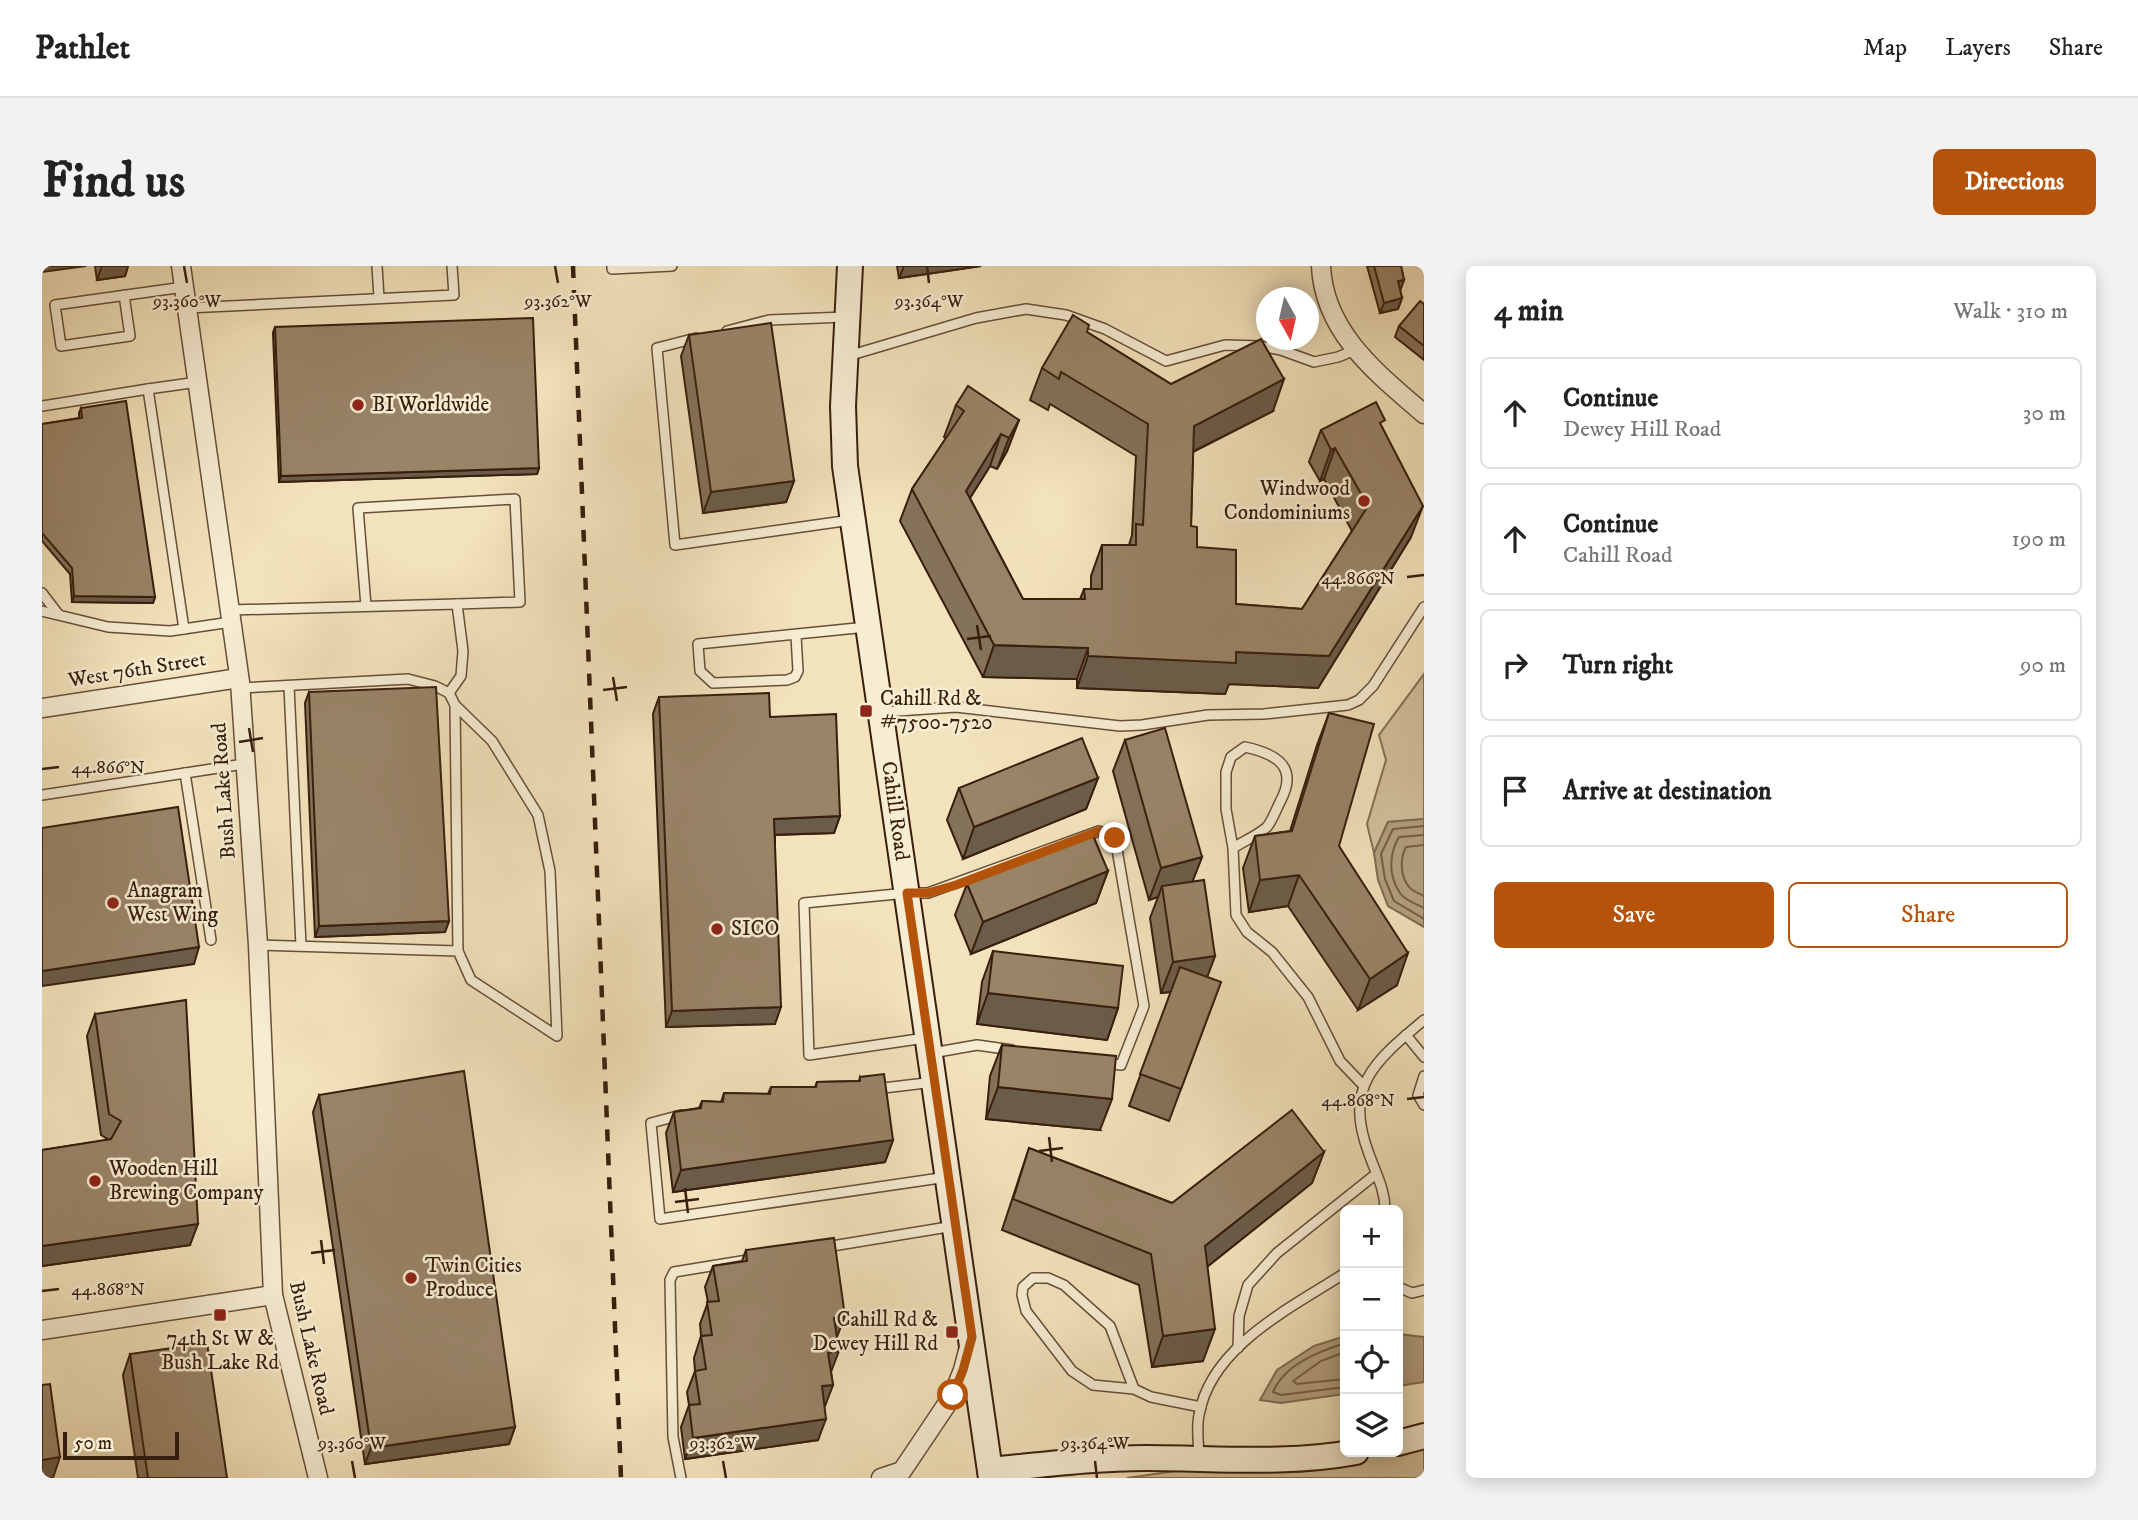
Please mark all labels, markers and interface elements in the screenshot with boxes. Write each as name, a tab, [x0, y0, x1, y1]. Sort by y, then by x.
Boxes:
text: Pathlet	[35, 28, 130, 69]
text: Map	[1863, 33, 1907, 63]
text: Layers	[1945, 33, 2011, 63]
text: Share	[2049, 33, 2103, 63]
button: Directions	[1933, 149, 2096, 215]
text: Find us	[42, 151, 185, 213]
north arrow	[1256, 287, 1319, 350]
text: 93.360°W	[152, 291, 222, 313]
text: 93.362°W	[523, 291, 592, 313]
text: 93.364°W	[894, 291, 964, 313]
text: 4 min	[1494, 293, 1564, 330]
text: Walk · 310 m	[1953, 297, 2068, 326]
text: Continue	[1563, 382, 1658, 415]
place label: BI Worldwide	[372, 392, 489, 418]
icon: ahead	[1496, 394, 1534, 432]
marker: BI Worldwide	[350, 397, 366, 413]
text: 30 m	[2023, 399, 2066, 428]
text: Dewey Hill Road	[1563, 415, 1721, 444]
place label: Windwood Condominiums	[1224, 476, 1351, 526]
marker: Windwood Condominiums	[1356, 493, 1372, 509]
text: Continue	[1563, 508, 1658, 541]
icon: ahead	[1496, 520, 1534, 558]
text: 190 m	[2012, 525, 2066, 554]
text: Cahill Road	[1563, 541, 1672, 570]
text: 44.866°N	[1321, 568, 1395, 590]
street label: West 76th Street	[65, 646, 208, 694]
icon: right	[1496, 646, 1534, 684]
text: Turn right	[1563, 649, 1673, 682]
text: 90 m	[2020, 651, 2066, 680]
place label: Cahill Rd & #7500-7520	[880, 686, 992, 736]
marker: Cahill Rd & #7500-7520	[858, 703, 874, 719]
street label: Bush Lake Road	[206, 721, 242, 860]
text: 44.866°N	[71, 757, 145, 779]
street label: Cahill Road	[875, 760, 915, 863]
icon: arrive	[1496, 772, 1534, 810]
text: Arrive at destination	[1563, 775, 1772, 808]
route end	[1099, 822, 1130, 853]
place label: Anagram West Wing	[126, 878, 219, 928]
button: Save	[1494, 882, 1774, 948]
button: Share	[1788, 882, 2068, 948]
marker: Anagram West Wing	[105, 895, 121, 911]
place label: SICO	[731, 916, 779, 942]
marker: SICO	[709, 921, 725, 937]
text: 44.868°N	[1321, 1090, 1395, 1112]
place label: Wooden Hill Brewing Company	[108, 1156, 264, 1206]
marker: Wooden Hill Brewing Company	[87, 1173, 103, 1189]
map controls	[1340, 1205, 1403, 1457]
button: +	[1340, 1205, 1403, 1268]
place label: Twin Cities Produce	[425, 1253, 522, 1303]
button: −	[1340, 1268, 1403, 1331]
marker: Twin Cities Produce	[403, 1270, 419, 1286]
street label: Bush Lake Road	[283, 1278, 339, 1418]
text: 44.868°N	[71, 1279, 145, 1301]
marker: 74th St W & Bush Lake Rd	[212, 1307, 228, 1323]
place label: Cahill Rd & Dewey Hill Rd	[812, 1307, 939, 1357]
marker: Cahill Rd & Dewey Hill Rd	[944, 1324, 960, 1340]
place label: 74th St W & Bush Lake Rd	[161, 1326, 279, 1376]
button: locate	[1340, 1331, 1403, 1394]
route start	[937, 1379, 968, 1410]
button: layers	[1340, 1394, 1403, 1457]
scale bar	[63, 1429, 178, 1461]
text: 50 m	[74, 1432, 112, 1455]
text: 93.360°W	[317, 1433, 387, 1455]
text: 93.362°W	[688, 1433, 757, 1455]
text: 93.364°W	[1060, 1433, 1130, 1455]

